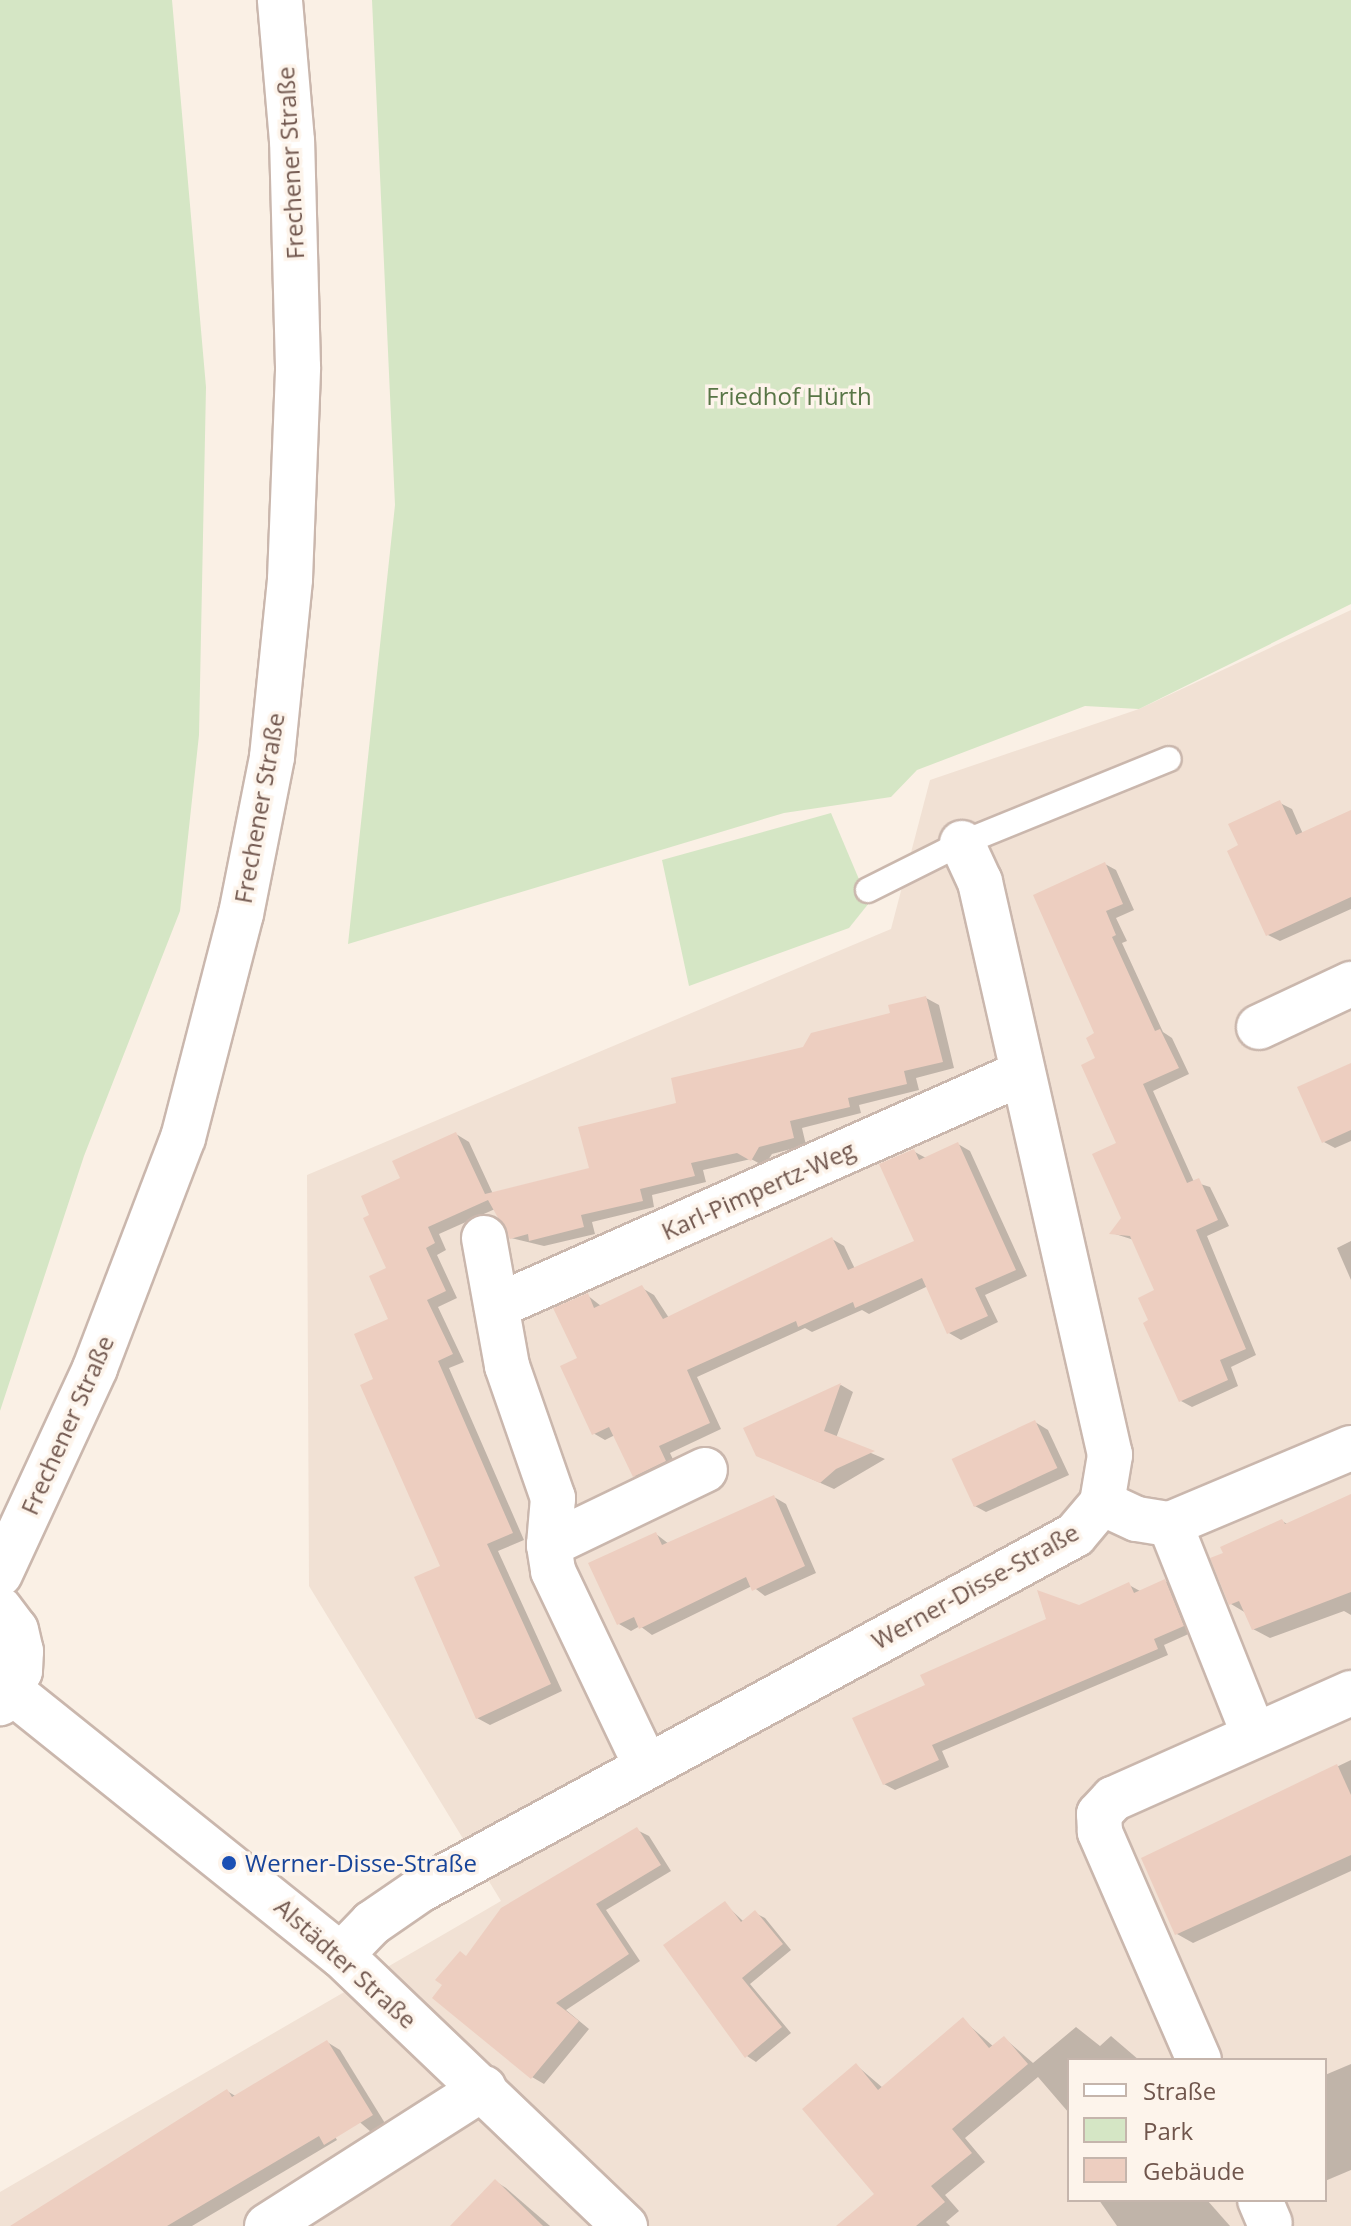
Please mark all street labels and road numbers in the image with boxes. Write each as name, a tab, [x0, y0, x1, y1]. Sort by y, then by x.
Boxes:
street label: Frechener Straße	[271, 66, 309, 260]
street label: Frechener Straße	[228, 711, 290, 905]
street label: Karl-Pimpertz-Weg	[657, 1134, 859, 1246]
street label: Frechener Straße	[15, 1331, 119, 1519]
street label: Werner-Disse-Straße	[867, 1517, 1083, 1655]
street label: Alstädter Straße	[269, 1892, 423, 2034]

